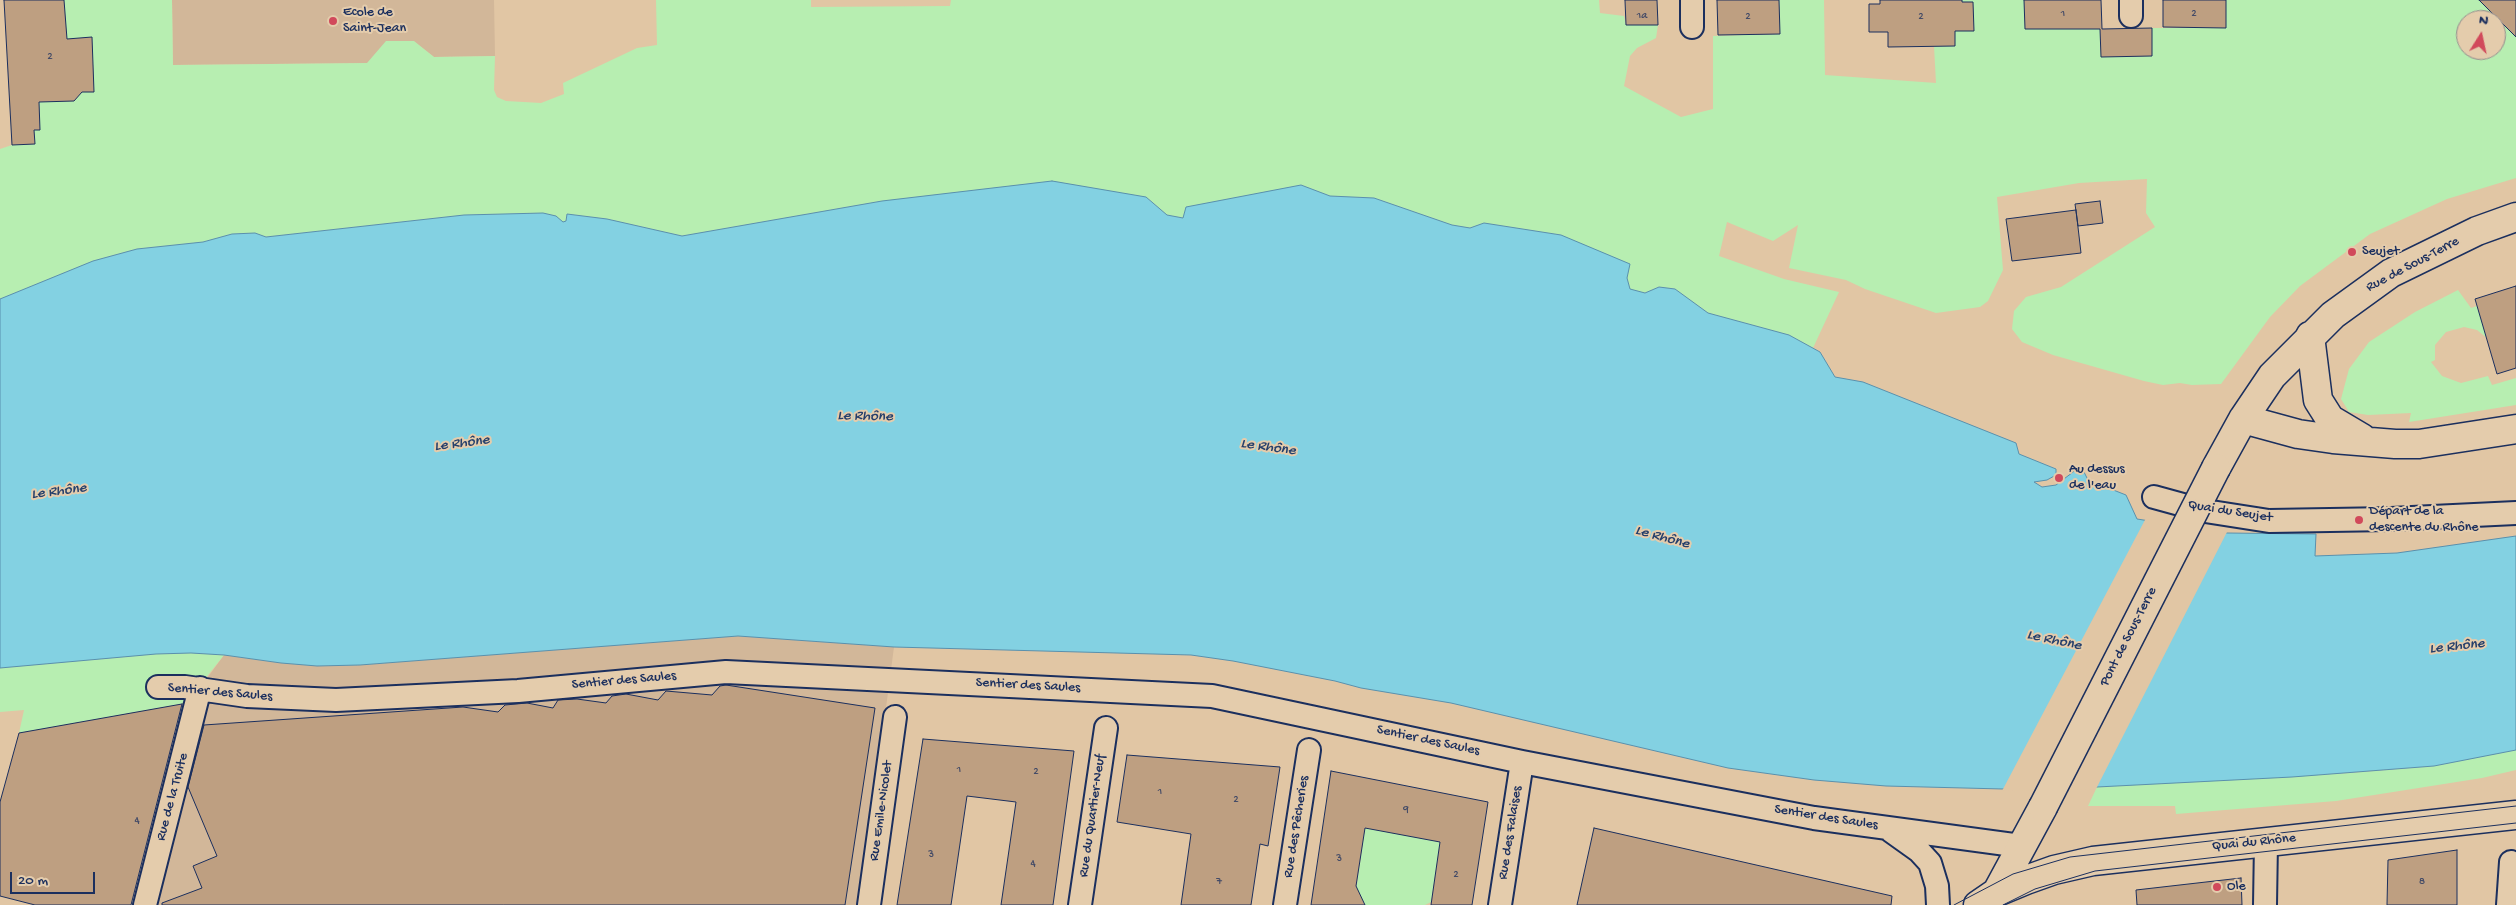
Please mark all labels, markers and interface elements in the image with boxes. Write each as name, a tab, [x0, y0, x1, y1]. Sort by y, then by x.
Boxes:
place label: Ecole de Saint-Jean	[343, 5, 406, 38]
house number: 1	[2061, 7, 2065, 21]
house number: 2	[2191, 7, 2197, 21]
house number: 1a	[1637, 9, 1647, 23]
house number: 2	[1745, 10, 1751, 24]
house number: 2	[1918, 10, 1924, 24]
north arrow	[2456, 10, 2506, 60]
text: N	[2478, 12, 2489, 30]
marker: Ecole de Saint-Jean	[327, 15, 339, 27]
house number: 2	[47, 50, 53, 64]
street label: Rue de Sous-Terre	[2364, 233, 2462, 297]
place label: Seujet	[2362, 244, 2399, 260]
marker: Seujet	[2346, 246, 2358, 258]
water label: Le Rhône	[837, 408, 893, 426]
water label: Le Rhône	[433, 432, 491, 456]
water label: Le Rhône	[1239, 435, 1297, 461]
place label: Au dessus de l'eau	[2069, 462, 2125, 494]
marker: Au dessus de l'eau	[2053, 472, 2065, 484]
water label: Le Rhône	[30, 480, 88, 504]
street label: Quai du Seujet	[2186, 497, 2274, 527]
place label: Départ de la descente du Rhône	[2369, 504, 2479, 536]
marker: Départ de la descente du Rhône	[2353, 514, 2365, 526]
water label: Le Rhône	[1633, 522, 1691, 554]
street label: Pont de Sous-Terre	[2097, 585, 2161, 689]
water label: Le Rhône	[2025, 626, 2083, 656]
water label: Le Rhône	[2429, 635, 2485, 659]
street label: Sentier des Saules	[571, 668, 677, 694]
street label: Sentier des Saules	[975, 675, 1081, 697]
street label: Sentier des Saules	[167, 680, 273, 706]
street label: Sentier des Saules	[1375, 722, 1481, 760]
street label: Rue de la Truite	[153, 751, 193, 843]
street label: Rue du Quartier-Neuf	[1076, 754, 1110, 878]
street label: Rue Emile-Nicolet	[867, 760, 897, 862]
house number: 1	[957, 763, 961, 777]
house number: 2	[1033, 765, 1039, 779]
street label: Rue des Pêcheries	[1281, 775, 1313, 879]
house number: 1	[1158, 785, 1162, 799]
street label: Rue des Falaises	[1495, 785, 1527, 881]
house number: 2	[1233, 793, 1239, 807]
street label: Sentier des Saules	[1773, 802, 1879, 834]
house number: 9	[1403, 803, 1409, 817]
house number: 4	[134, 814, 140, 828]
street label: Quai du Rhône	[2211, 830, 2297, 856]
house number: 3	[928, 848, 934, 862]
house number: 3	[1336, 852, 1342, 866]
house number: 4	[1030, 857, 1036, 871]
scale bar	[12, 862, 98, 894]
house number: 2	[1453, 868, 1459, 882]
text: 20 m	[18, 872, 48, 890]
house number: 7	[1216, 875, 1222, 889]
house number: 8	[2419, 875, 2425, 889]
place label: Ole	[2227, 879, 2246, 895]
marker: Ole	[2211, 881, 2223, 893]

